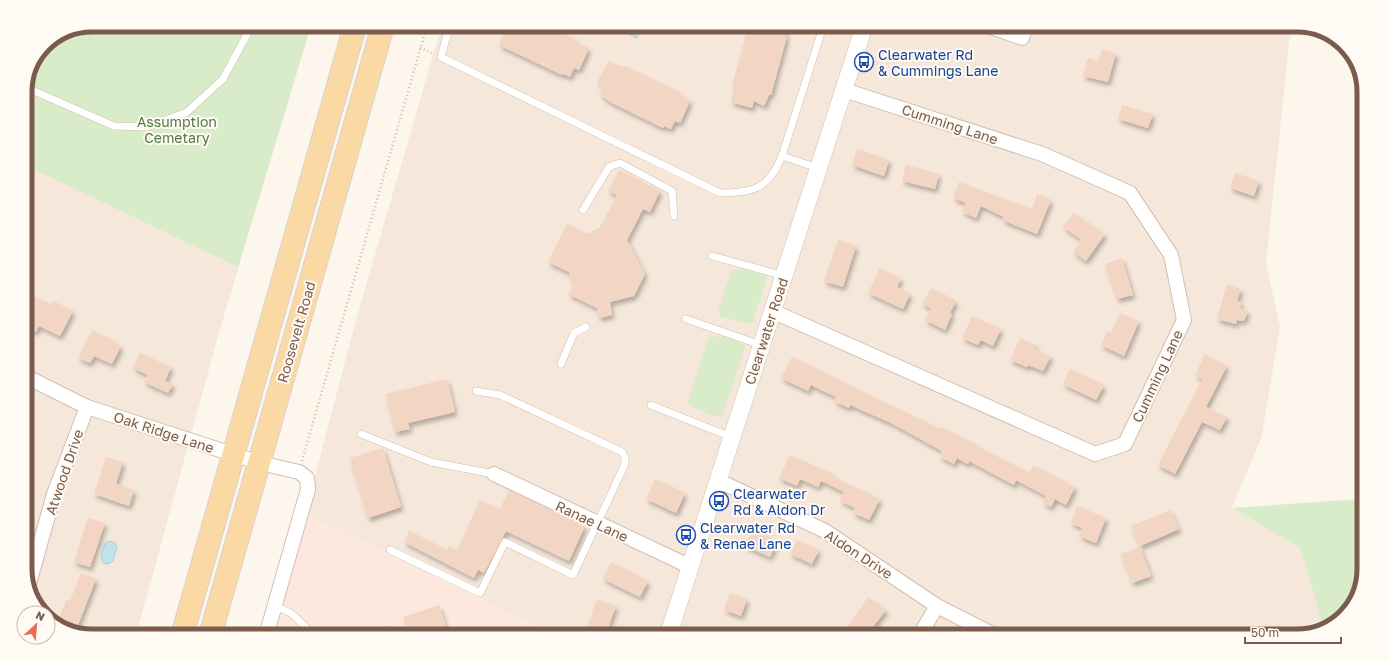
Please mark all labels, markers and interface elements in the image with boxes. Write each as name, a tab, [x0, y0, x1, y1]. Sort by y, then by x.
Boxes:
place label: Clearwater Rd & Cummings Lane	[878, 46, 998, 79]
bus stop icon: Clearwater Rd & Cummings Lane	[853, 51, 875, 73]
street label: Cumming Lane	[900, 100, 1000, 148]
park label: Assumption Cemetary	[137, 113, 217, 146]
street label: Clearwater Road	[741, 275, 791, 387]
street label: Roosevelt Road	[273, 279, 319, 385]
street label: Cumming Lane	[1128, 327, 1186, 425]
street label: Oak Ridge Lane	[112, 408, 216, 456]
street label: Atwood Drive	[41, 427, 87, 517]
place label: Clearwater Rd & Aldon Dr	[733, 485, 826, 518]
bus stop icon: Clearwater Rd & Aldon Dr	[708, 490, 730, 512]
street label: Ranae Lane	[553, 497, 631, 545]
place label: Clearwater Rd & Renae Lane	[700, 519, 795, 552]
bus stop icon: Clearwater Rd & Renae Lane	[675, 524, 697, 546]
street label: Aldon Drive	[822, 526, 896, 582]
north arrow	[16, 605, 56, 645]
text: N	[34, 608, 47, 623]
scale bar	[1245, 619, 1341, 645]
text: 50 m	[1251, 625, 1279, 640]

